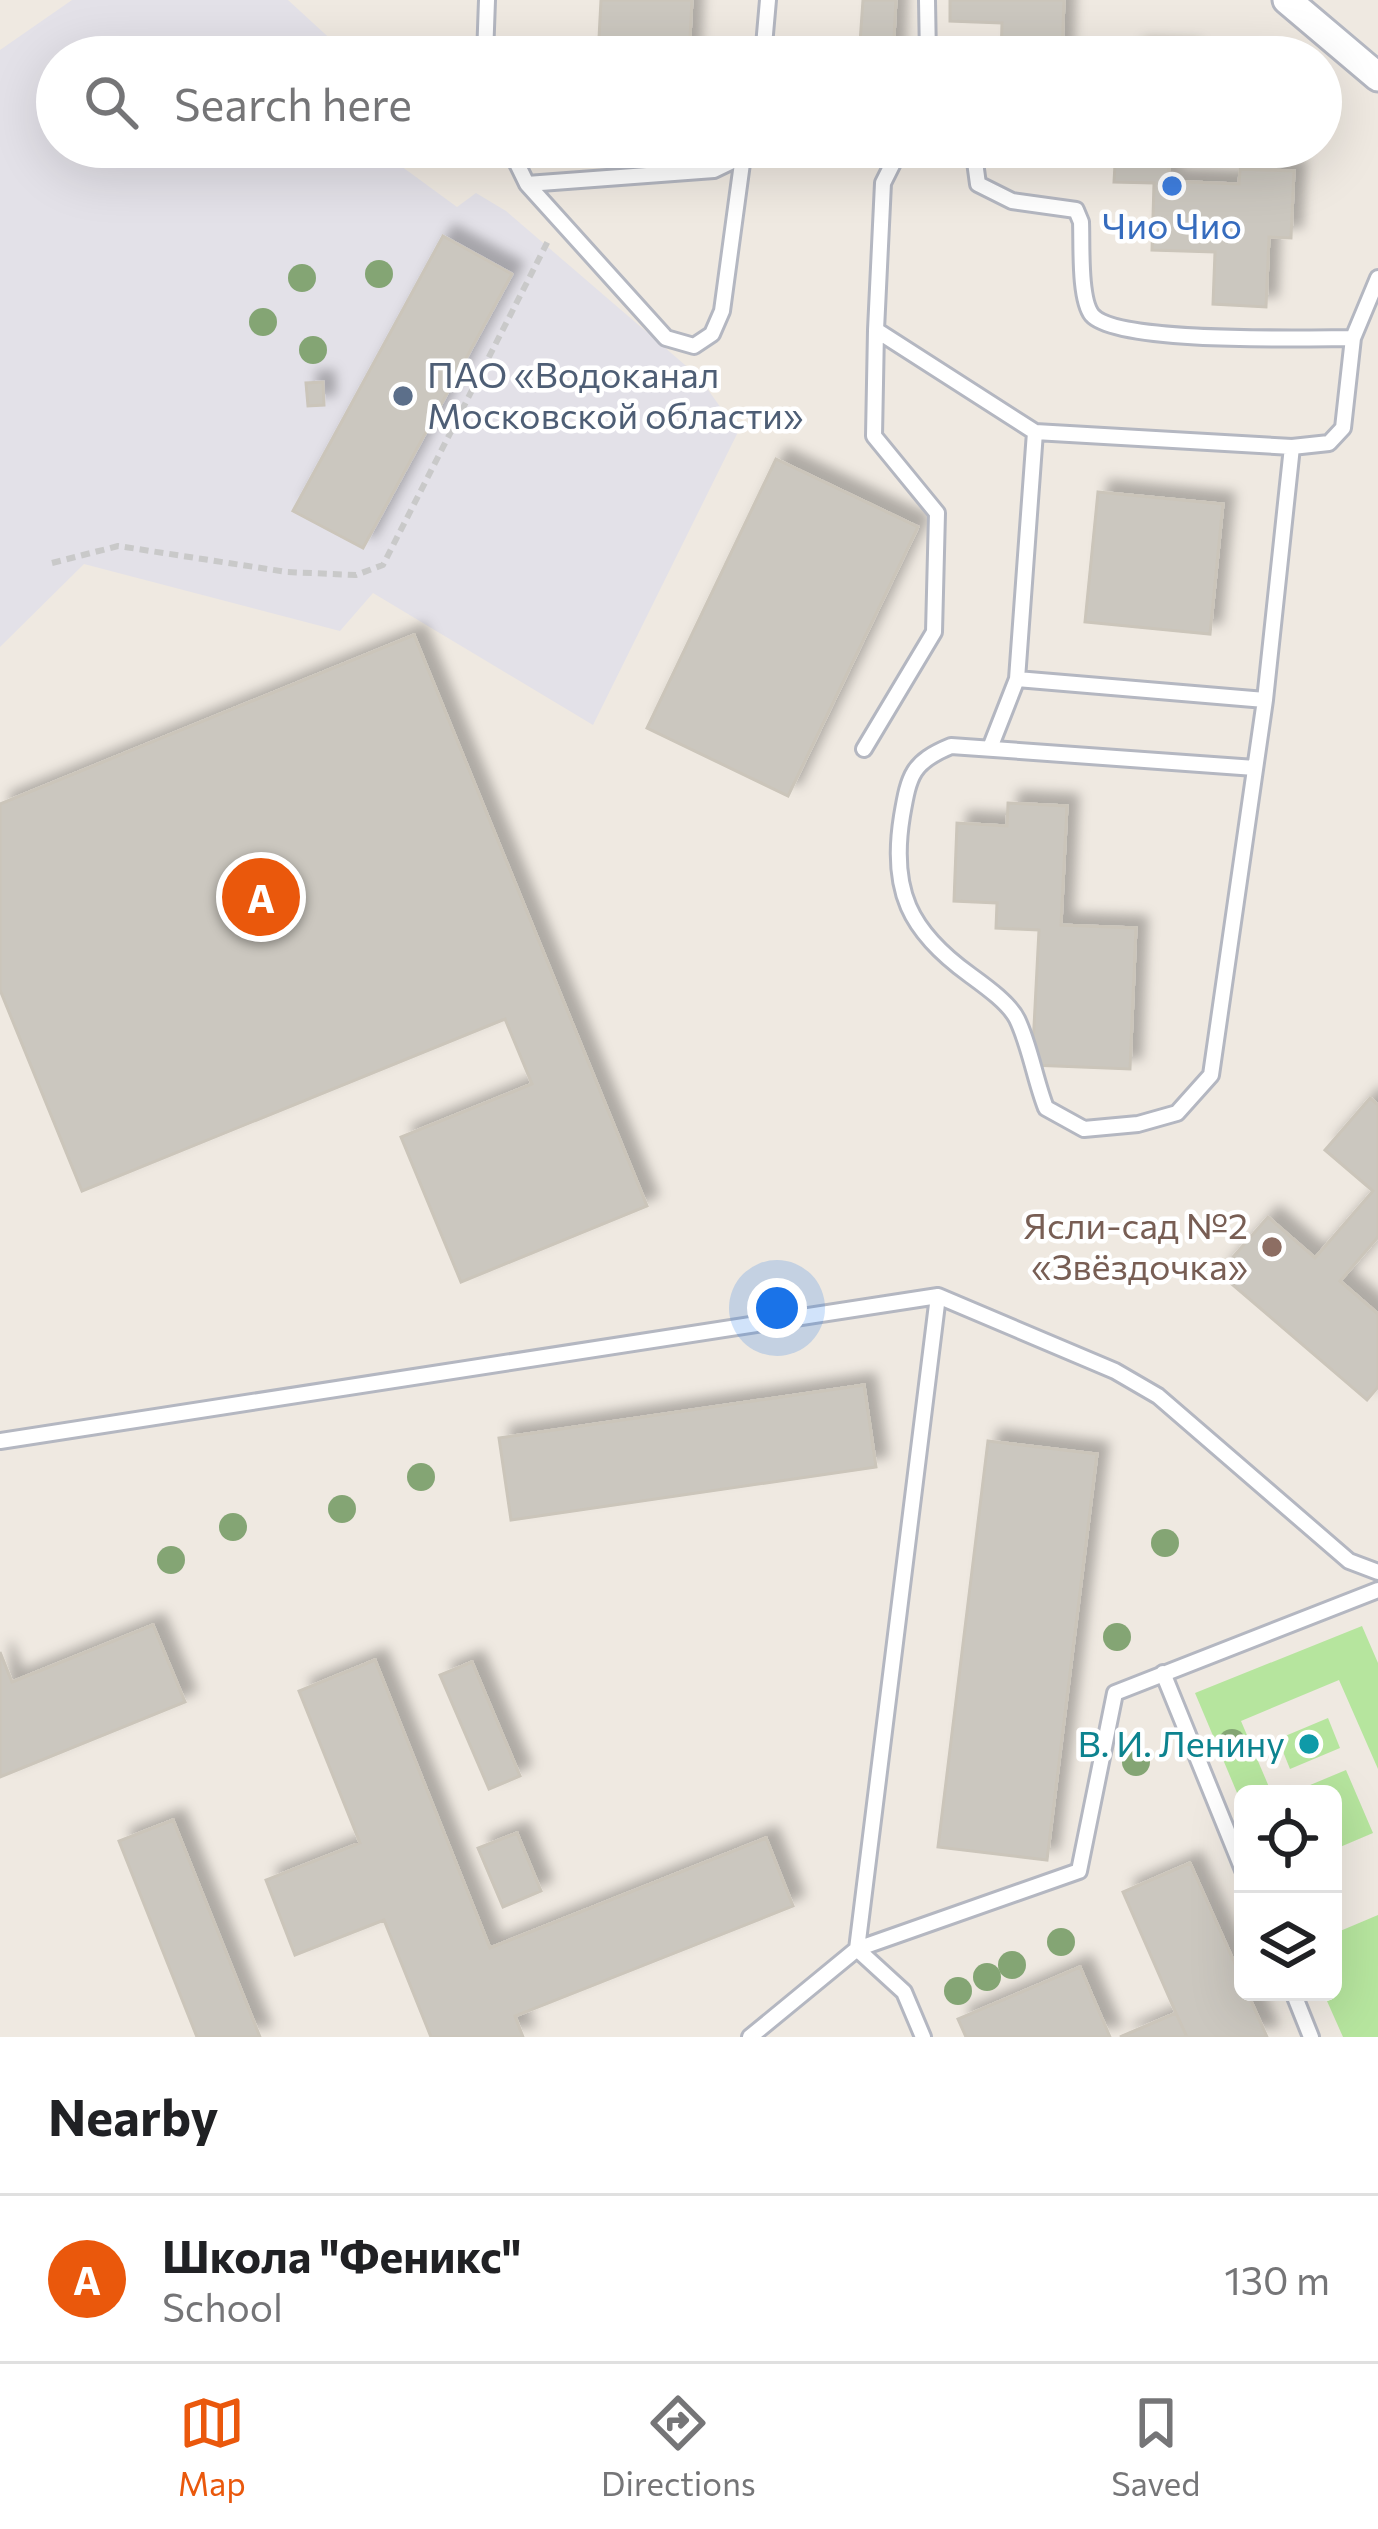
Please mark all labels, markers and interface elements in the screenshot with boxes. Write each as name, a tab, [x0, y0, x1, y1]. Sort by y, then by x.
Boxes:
search box	[36, 36, 1342, 168]
icon: search	[78, 69, 144, 135]
text: Search here	[174, 75, 412, 130]
marker: Чио Чио	[1159, 173, 1185, 199]
place label: Чио Чио	[1102, 202, 1242, 246]
place label: ПАО «Водоканал Московской области»	[427, 351, 803, 436]
marker: ПАО «Водоканал Московской области»	[390, 383, 416, 409]
pin: A	[222, 852, 300, 942]
place label: Ясли-сад №2 «Звёздочка»	[1023, 1202, 1248, 1287]
marker: Ясли-сад №2 «Звёздочка»	[1259, 1234, 1285, 1260]
your location	[747, 1278, 807, 1338]
place label: В. И. Ленину	[1077, 1720, 1285, 1764]
marker: В. И. Ленину	[1296, 1731, 1322, 1757]
map controls	[1234, 1785, 1342, 2001]
button: locate	[1234, 1785, 1342, 1893]
button: layers	[1234, 1893, 1342, 2001]
text: Nearby	[48, 2084, 218, 2147]
text: Школа "Феникс"	[162, 2227, 521, 2282]
text: A	[73, 2255, 101, 2303]
text: 130 m	[1224, 2255, 1330, 2303]
text: School	[162, 2282, 283, 2330]
tab: Map	[178, 2390, 246, 2503]
tab: Directions	[601, 2390, 756, 2503]
tab: Saved	[1111, 2390, 1200, 2503]

